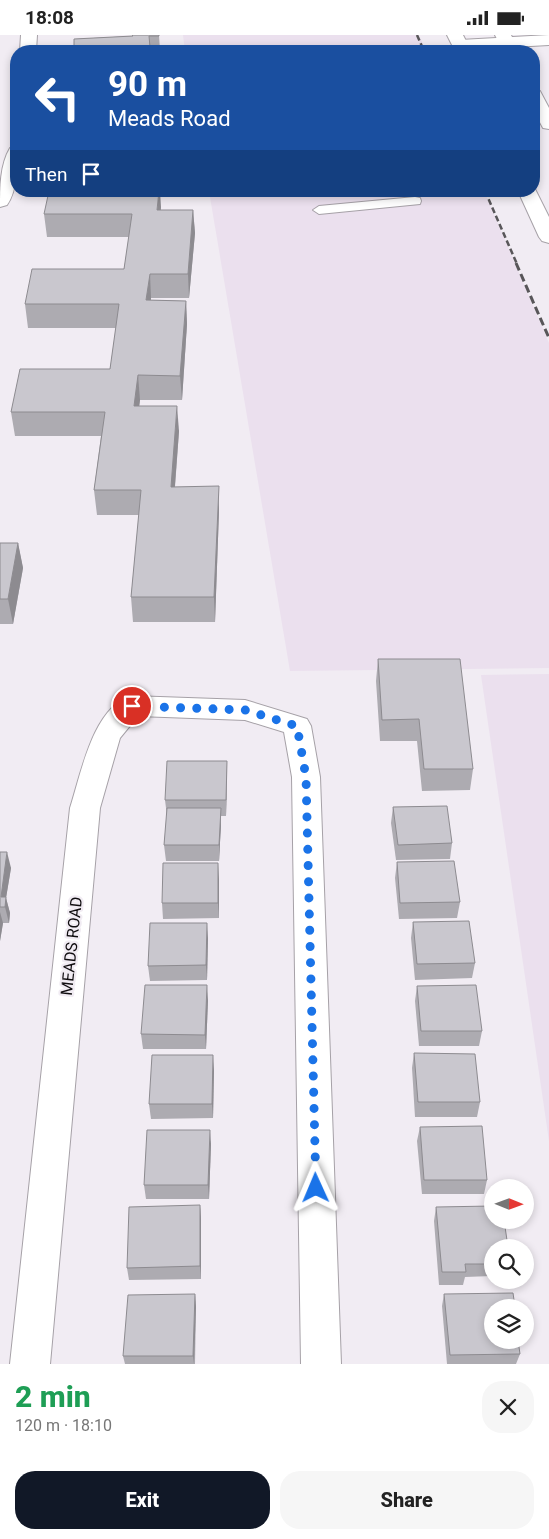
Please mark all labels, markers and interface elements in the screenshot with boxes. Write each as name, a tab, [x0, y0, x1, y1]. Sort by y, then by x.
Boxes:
text: 18:08	[25, 6, 74, 29]
text: 90 m	[108, 64, 187, 105]
icon: left	[25, 65, 90, 130]
text: Meads Road	[108, 106, 231, 131]
icon: arrive	[77, 160, 105, 188]
text: Then	[25, 163, 67, 186]
pin	[111, 685, 153, 727]
icon: arrive	[118, 692, 146, 720]
street label: MEADS ROAD	[57, 896, 86, 996]
position arrow	[289, 1161, 341, 1213]
north arrow	[484, 1179, 534, 1229]
map controls	[484, 1179, 534, 1349]
button: search	[484, 1239, 534, 1289]
button: layers	[484, 1299, 534, 1349]
text: 2 min	[15, 1379, 91, 1414]
button: close	[482, 1381, 534, 1433]
text: 120 m · 18:10	[15, 1416, 112, 1435]
button: Exit	[15, 1471, 270, 1529]
button: Share	[280, 1471, 534, 1529]

